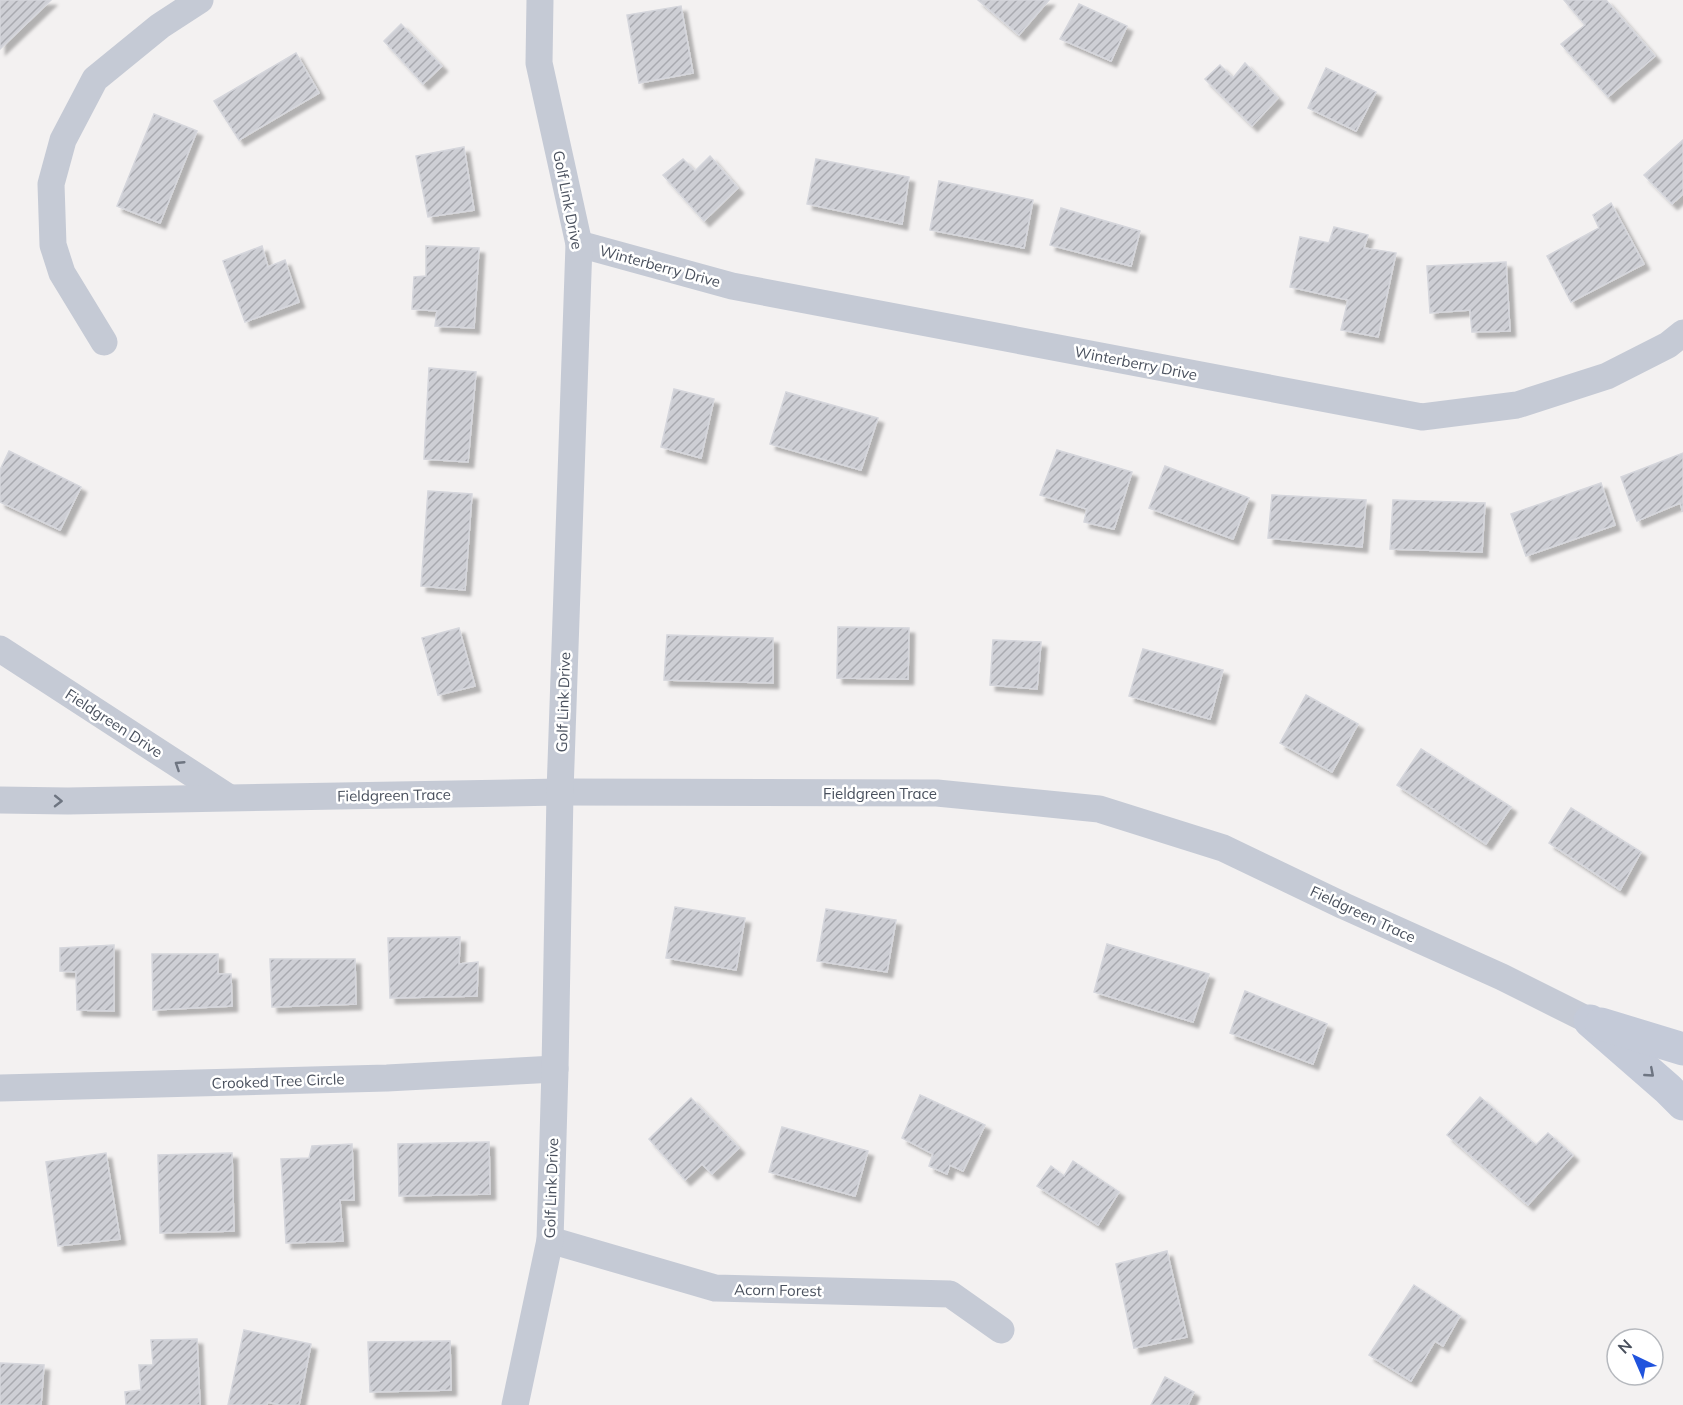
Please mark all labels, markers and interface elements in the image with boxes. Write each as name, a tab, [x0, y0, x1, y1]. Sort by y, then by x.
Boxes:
street label: Golf Link Drive	[549, 149, 587, 251]
street label: Winterberry Drive	[597, 241, 723, 291]
street label: Winterberry Drive	[1073, 342, 1199, 384]
street label: Golf Link Drive	[552, 651, 574, 753]
street label: Fieldgreen Drive	[62, 684, 166, 762]
one-way arrow	[175, 762, 186, 773]
street label: Fieldgreen Trace	[823, 784, 937, 803]
street label: Fieldgreen Trace	[337, 785, 451, 805]
one-way arrow	[54, 795, 63, 807]
street label: Fieldgreen Trace	[1307, 881, 1419, 947]
one-way arrow	[1643, 1066, 1654, 1077]
street label: Crooked Tree Circle	[211, 1069, 345, 1093]
street label: Golf Link Drive	[540, 1137, 562, 1239]
street label: Acorn Forest	[734, 1280, 822, 1300]
north arrow	[1605, 1327, 1665, 1387]
text: N	[1613, 1335, 1636, 1358]

